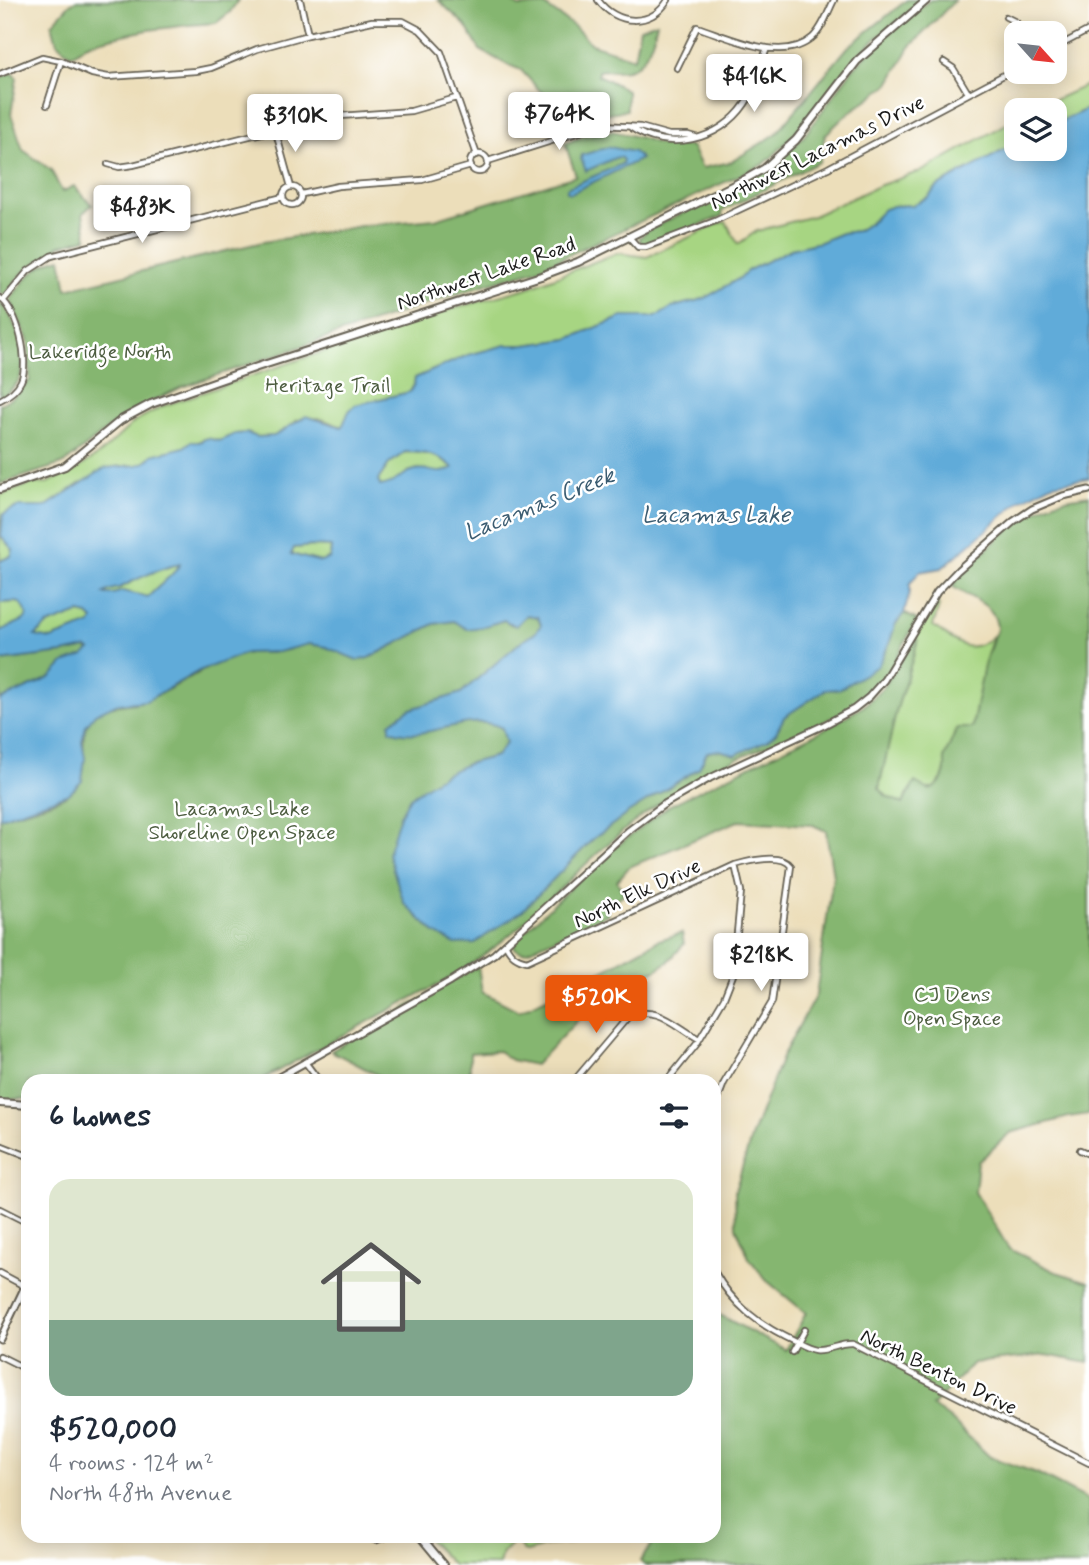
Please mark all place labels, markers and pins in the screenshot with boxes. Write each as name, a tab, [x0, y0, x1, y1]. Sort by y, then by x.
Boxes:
pin: $416K	[705, 54, 803, 114]
pin: $764K	[510, 92, 608, 152]
pin: $310K	[246, 94, 344, 154]
pin: $483K	[93, 186, 191, 245]
pin: $218K	[712, 934, 810, 993]
pin: $520K	[547, 976, 645, 1035]

